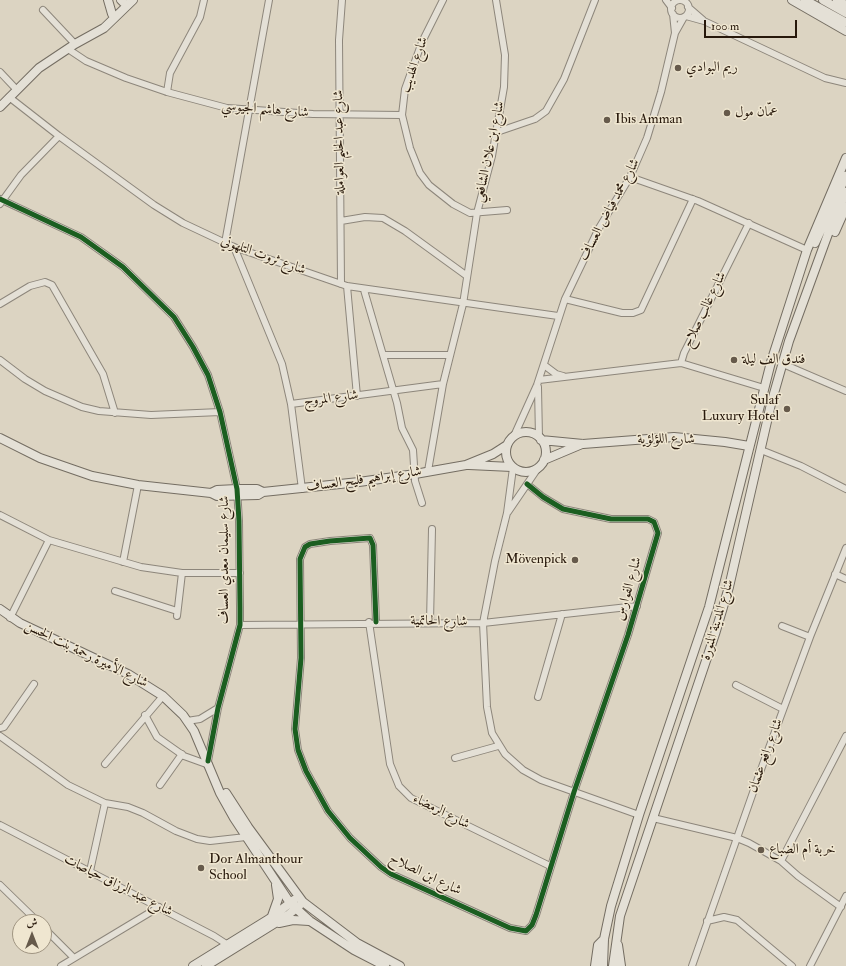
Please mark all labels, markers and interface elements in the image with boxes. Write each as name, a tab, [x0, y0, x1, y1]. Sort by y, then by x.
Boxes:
scale bar	[706, 12, 799, 38]
text: 100 m	[711, 19, 739, 34]
street label: شارع الهديب	[398, 35, 432, 95]
place label: ريم البوادي	[686, 60, 738, 76]
marker: ريم البوادي	[673, 63, 683, 73]
street label: شارع عبد الحليم العواملة	[331, 90, 349, 194]
street label: شارع هاشم الجيوسي	[221, 98, 309, 122]
street label: شارع ابن علان الشافعي	[471, 100, 509, 204]
place label: عمّان مول	[735, 105, 778, 121]
marker: عمّان مول	[722, 108, 732, 118]
place label: Ibis Amman	[615, 112, 683, 128]
marker: Ibis Amman	[602, 115, 612, 125]
street label: شارع محمد فياض العساف	[576, 156, 644, 264]
street label: شارع ثروت التلهوني	[218, 233, 308, 279]
street label: شارع غالب صلاح	[679, 269, 731, 351]
place label: فندق الف ليلة	[742, 352, 805, 368]
marker: فندق الف ليلة	[729, 355, 739, 365]
street label: شارع المروج	[303, 387, 359, 411]
place label: Sulaf Luxury Hotel	[702, 393, 779, 426]
marker: Sulaf Luxury Hotel	[782, 404, 792, 414]
street label: شارع اللؤلؤية	[637, 432, 695, 448]
street label: شارع إبراهيم فليح العساف	[305, 464, 423, 496]
street label: شارع سليمان معدي العساف	[217, 496, 233, 624]
place label: Mövenpick	[505, 552, 567, 568]
marker: Mövenpick	[570, 555, 580, 565]
street label: شارع الفوارس	[612, 555, 646, 623]
street label: شارع المدينة المنورة	[698, 578, 738, 662]
street label: شارع الحاتمية	[410, 613, 468, 631]
street label: شارع الأميرة رحمة بنت الحسن	[22, 618, 150, 692]
street label: شارع رافع عثمان	[745, 717, 787, 795]
street label: شارع الرمضاء	[410, 791, 472, 833]
place label: خربة أم الضباع	[769, 842, 836, 858]
marker: خربة أم الضباع	[756, 845, 766, 855]
street label: شارع ابن الصلاح	[386, 850, 464, 900]
street label: شارع عبد الرزاق حياصات	[61, 851, 175, 921]
place label: Dor Almanthour School	[209, 852, 303, 884]
marker: Dor Almanthour School	[196, 863, 206, 873]
north arrow	[12, 914, 52, 954]
text: ش	[27, 916, 37, 929]

